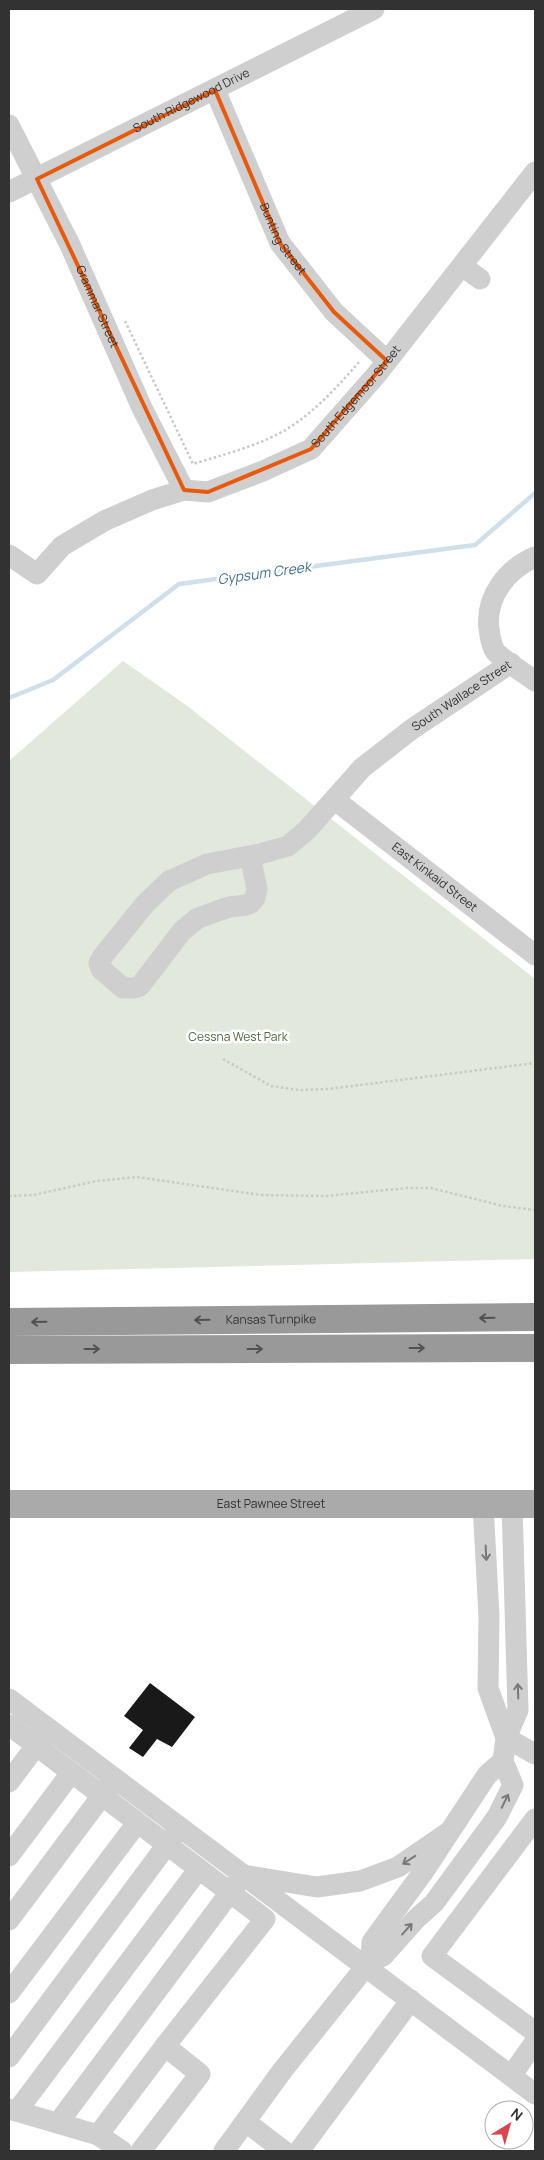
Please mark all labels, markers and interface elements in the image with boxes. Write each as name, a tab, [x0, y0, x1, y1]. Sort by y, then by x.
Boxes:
street label: South Ridgewood Drive	[130, 64, 252, 136]
street label: Bunting Street	[256, 200, 311, 278]
street label: Grammar Street	[72, 263, 123, 350]
street label: South Edgemoor Street	[307, 341, 405, 451]
water label: Gypsum Creek	[216, 556, 314, 588]
street label: South Wallace Street	[408, 656, 515, 735]
street label: East Kinkaid Street	[388, 838, 482, 916]
park label: Cessna West Park	[188, 1028, 289, 1045]
street label: Kansas Turnpike	[226, 1310, 316, 1328]
one-way arrow	[479, 1313, 495, 1323]
one-way arrow	[194, 1316, 210, 1325]
one-way arrow	[31, 1317, 48, 1327]
one-way arrow	[409, 1343, 425, 1353]
one-way arrow	[84, 1344, 100, 1354]
one-way arrow	[246, 1344, 263, 1354]
street label: East Pawnee Street	[217, 1495, 325, 1512]
one-way arrow	[481, 1545, 490, 1561]
one-way arrow	[513, 1684, 522, 1700]
one-way arrow	[500, 1793, 510, 1808]
one-way arrow	[402, 1855, 416, 1865]
one-way arrow	[401, 1922, 413, 1935]
north arrow	[484, 2100, 534, 2150]
text: N	[507, 2104, 527, 2125]

